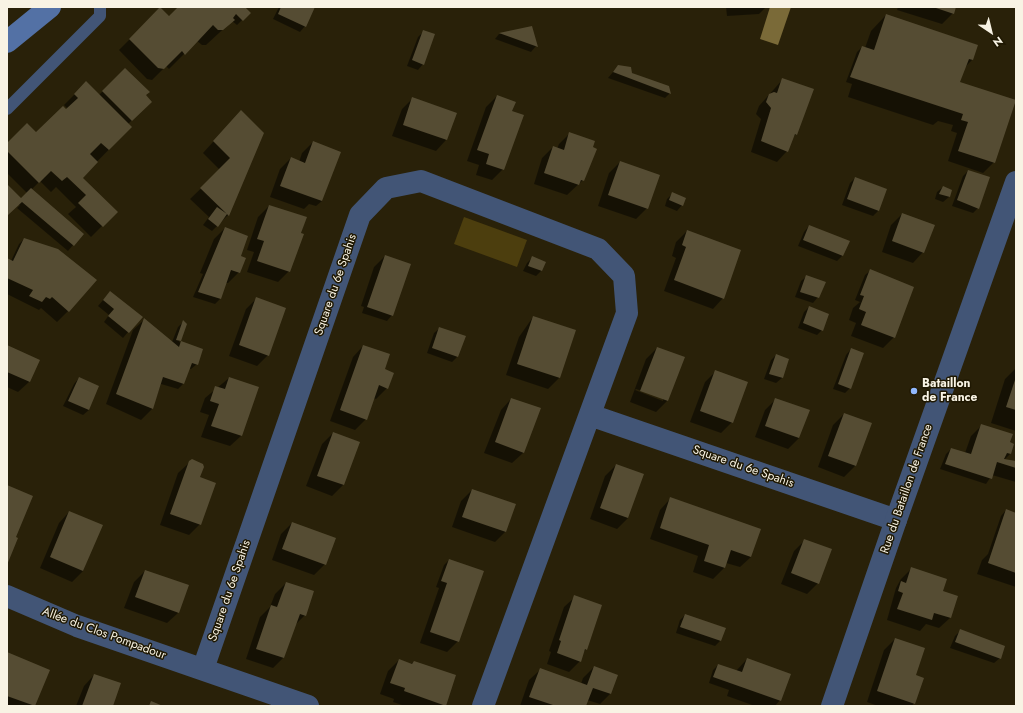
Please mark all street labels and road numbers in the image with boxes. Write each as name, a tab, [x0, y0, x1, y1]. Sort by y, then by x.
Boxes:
street label: Square du 6e Spahis	[312, 233, 360, 337]
street label: Rue du Bataillon de France	[878, 422, 936, 556]
street label: Square du 6e Spahis	[691, 443, 795, 491]
street label: Square du 6e Spahis	[206, 539, 254, 643]
street label: Allée du Clos Pompadour	[40, 605, 168, 663]

